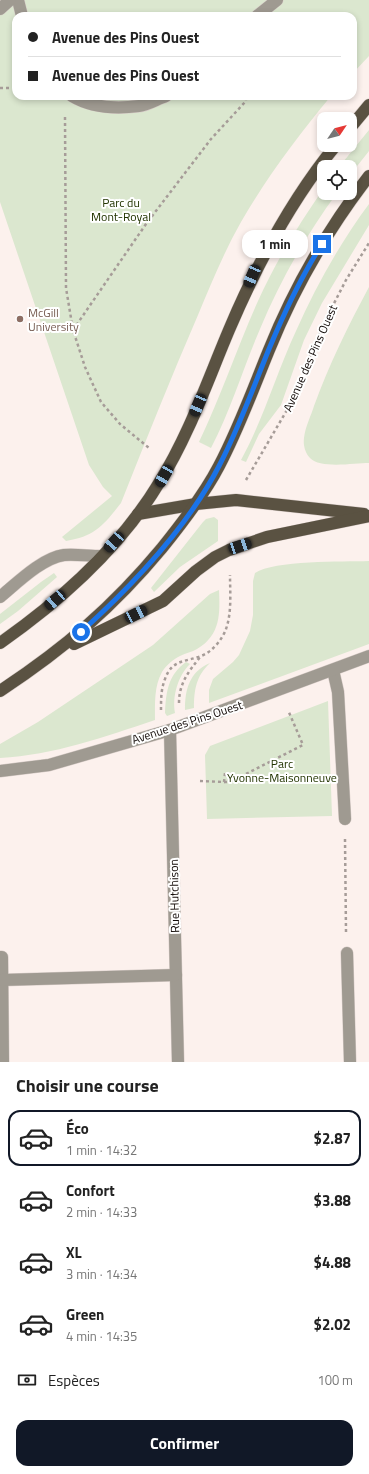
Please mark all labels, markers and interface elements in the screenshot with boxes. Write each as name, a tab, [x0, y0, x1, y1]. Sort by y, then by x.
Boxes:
text: Avenue des Pins Ouest	[52, 26, 199, 49]
text: Avenue des Pins Ouest	[52, 64, 199, 87]
north arrow	[317, 112, 357, 152]
map controls	[317, 112, 357, 200]
button: locate	[317, 160, 357, 200]
park label: Parc du Mont-Royal	[91, 193, 151, 226]
callout: 1 min	[242, 230, 308, 258]
text: 1 min	[259, 234, 291, 254]
route end	[313, 235, 331, 253]
car	[242, 263, 262, 289]
street label: Avenue des Pins Ouest	[278, 301, 342, 415]
place label: McGill University	[28, 303, 79, 336]
marker: McGill University	[15, 314, 25, 324]
car	[188, 392, 208, 418]
car	[153, 463, 175, 489]
car	[102, 529, 126, 555]
car	[227, 537, 253, 555]
car	[42, 588, 68, 612]
car	[123, 603, 149, 625]
route start	[72, 623, 90, 641]
street label: Avenue des Pins Ouest	[129, 695, 246, 749]
park label: Parc Yvonne-Maisonneuve	[227, 754, 337, 787]
street label: Rue Hutchison	[164, 859, 184, 933]
text: Choisir une course	[16, 1072, 159, 1099]
text: Éco	[66, 1117, 89, 1140]
icon: car	[18, 1120, 54, 1156]
text: $2.87	[314, 1127, 351, 1150]
text: 1 min · 14:32	[66, 1140, 137, 1160]
text: Confort	[66, 1179, 115, 1202]
icon: car	[18, 1182, 54, 1218]
text: $3.88	[314, 1189, 351, 1212]
text: 2 min · 14:33	[66, 1202, 137, 1222]
text: XL	[66, 1241, 82, 1264]
icon: car	[18, 1244, 54, 1280]
text: $4.88	[314, 1251, 351, 1274]
text: 3 min · 14:34	[66, 1264, 137, 1284]
text: Green	[66, 1303, 104, 1326]
icon: car	[18, 1306, 54, 1342]
text: $2.02	[314, 1313, 351, 1336]
text: 4 min · 14:35	[66, 1326, 137, 1346]
icon: cash	[16, 1369, 38, 1391]
text: Espèces	[48, 1369, 100, 1392]
text: 100 m	[317, 1370, 353, 1390]
button: Confirmer	[16, 1420, 353, 1466]

